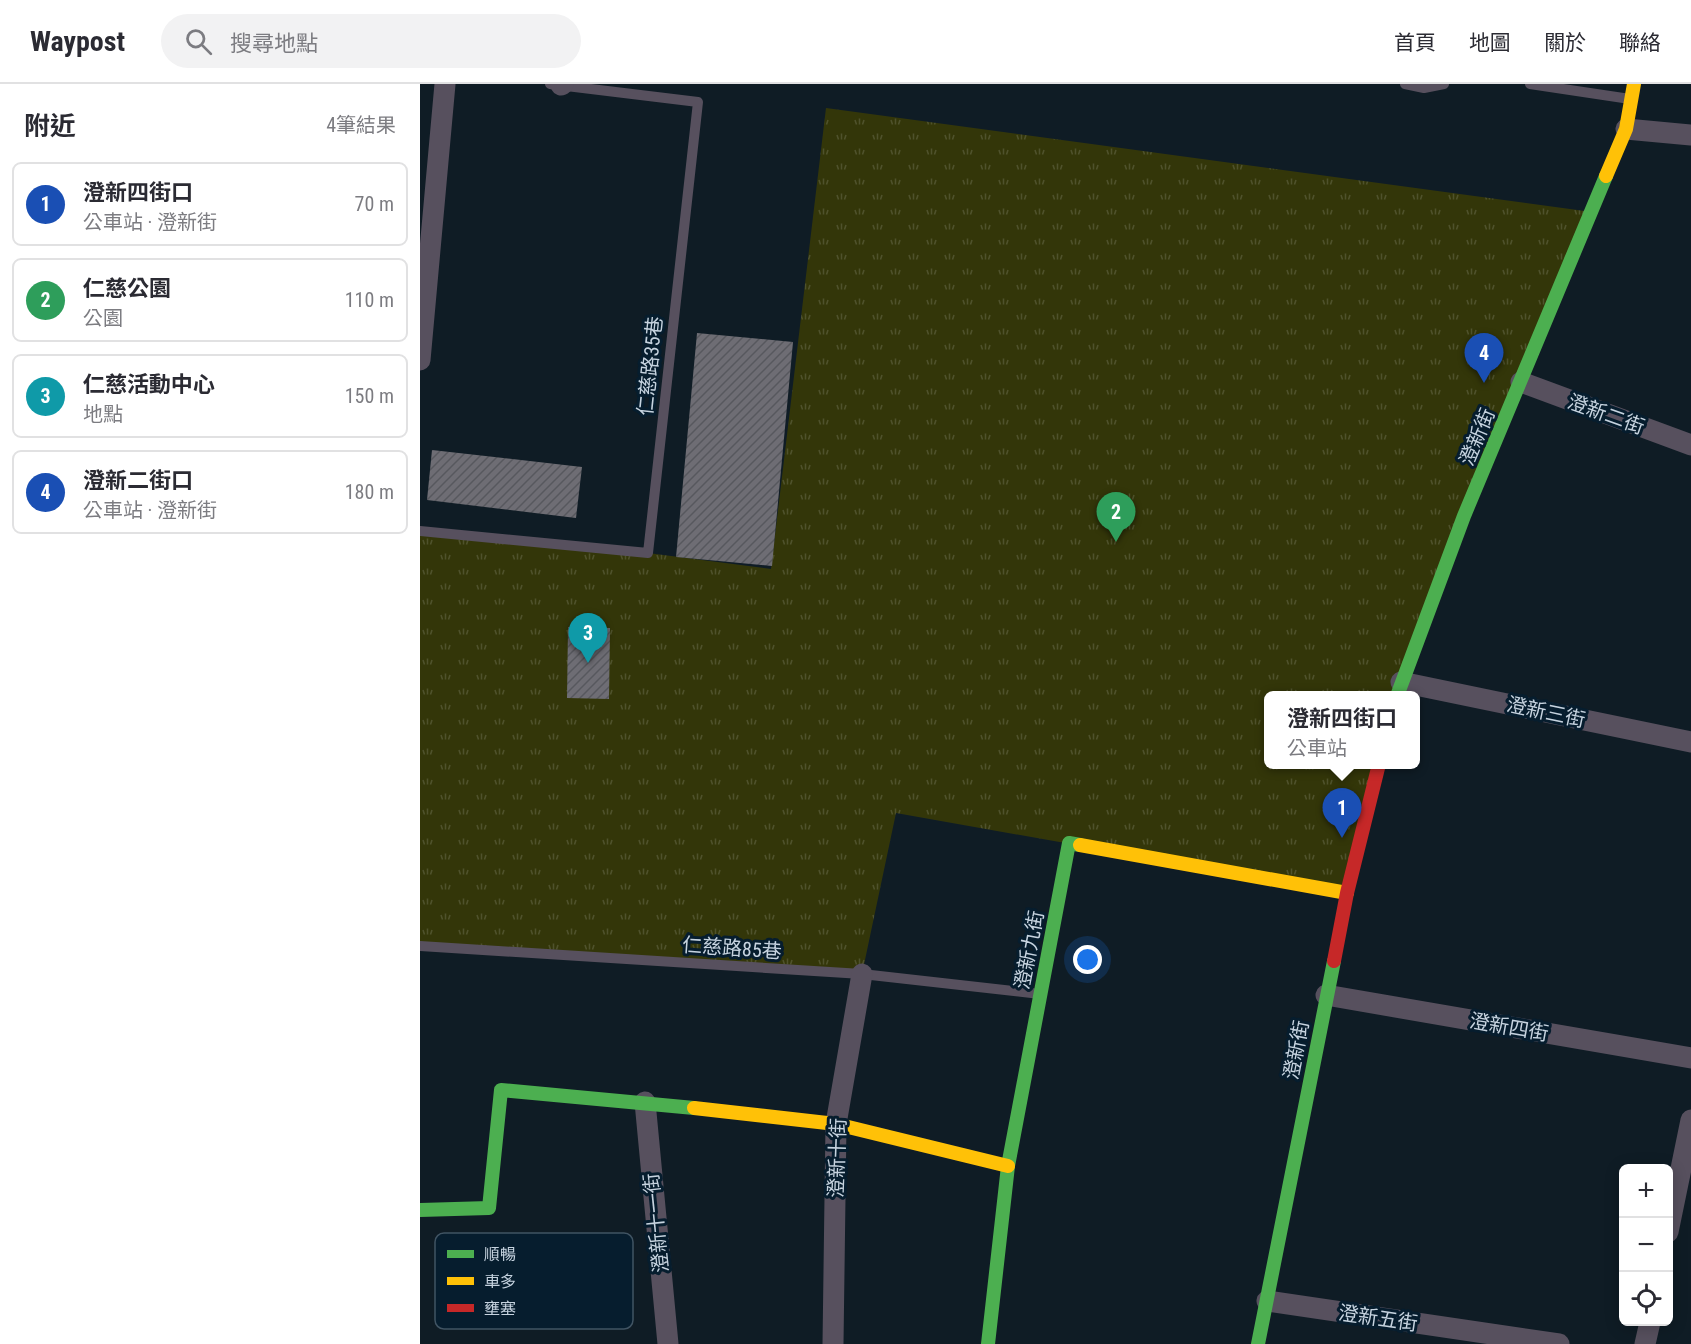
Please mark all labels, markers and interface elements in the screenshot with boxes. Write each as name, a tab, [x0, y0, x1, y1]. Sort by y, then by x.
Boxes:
search box	[161, 14, 581, 68]
text: Waypost	[30, 25, 125, 58]
icon: search	[182, 25, 215, 58]
text: 搜尋地點	[230, 31, 318, 56]
text: 首頁	[1394, 31, 1436, 55]
text: 地圖	[1469, 31, 1511, 55]
text: 關於	[1544, 31, 1586, 55]
text: 聯絡	[1619, 31, 1661, 55]
text: 附近	[24, 111, 76, 141]
text: 4筆結果	[326, 113, 396, 137]
text: 澄新四街口	[83, 180, 193, 205]
text: 1	[40, 192, 51, 216]
text: 70 m	[355, 192, 394, 216]
text: 公車站 · 澄新街	[83, 210, 217, 234]
text: 仁慈公園	[83, 276, 171, 301]
text: 2	[40, 288, 51, 312]
text: 110 m	[345, 288, 394, 312]
text: 公園	[83, 306, 123, 330]
street label: 仁慈路35巷	[633, 315, 667, 417]
pin: 4	[1464, 334, 1504, 383]
text: 仁慈活動中心	[83, 372, 215, 397]
text: 3	[40, 384, 51, 408]
text: 150 m	[345, 384, 394, 408]
street label: 澄新二街	[1564, 389, 1648, 439]
text: 地點	[83, 402, 123, 426]
street label: 澄新街	[1454, 405, 1500, 469]
text: 澄新二街口	[83, 468, 193, 493]
text: 4	[40, 480, 51, 504]
text: 180 m	[345, 480, 394, 504]
pin: 2	[1096, 492, 1136, 542]
text: 公車站 · 澄新街	[83, 498, 217, 522]
pin: 3	[568, 614, 608, 663]
popup	[1264, 691, 1420, 769]
street label: 澄新三街	[1504, 692, 1588, 732]
text: 澄新四街口	[1287, 706, 1397, 731]
text: 公車站	[1287, 736, 1347, 760]
pin: 1	[1322, 788, 1362, 838]
street label: 澄新九街	[1010, 908, 1048, 992]
street label: 仁慈路85巷	[681, 933, 783, 963]
your location	[1073, 945, 1102, 974]
street label: 澄新四街	[1468, 1008, 1550, 1046]
street label: 澄新街	[1278, 1018, 1314, 1082]
street label: 澄新十街	[824, 1118, 850, 1198]
map controls	[1619, 1164, 1673, 1326]
button: +	[1619, 1164, 1673, 1218]
street label: 澄新十一街	[639, 1172, 673, 1274]
button: −	[1619, 1218, 1673, 1272]
legend	[435, 1233, 633, 1329]
text: 順暢	[484, 1245, 516, 1264]
text: 車多	[484, 1272, 516, 1291]
button: locate	[1619, 1272, 1673, 1326]
text: 壅塞	[484, 1299, 516, 1318]
street label: 澄新五街	[1337, 1301, 1419, 1335]

